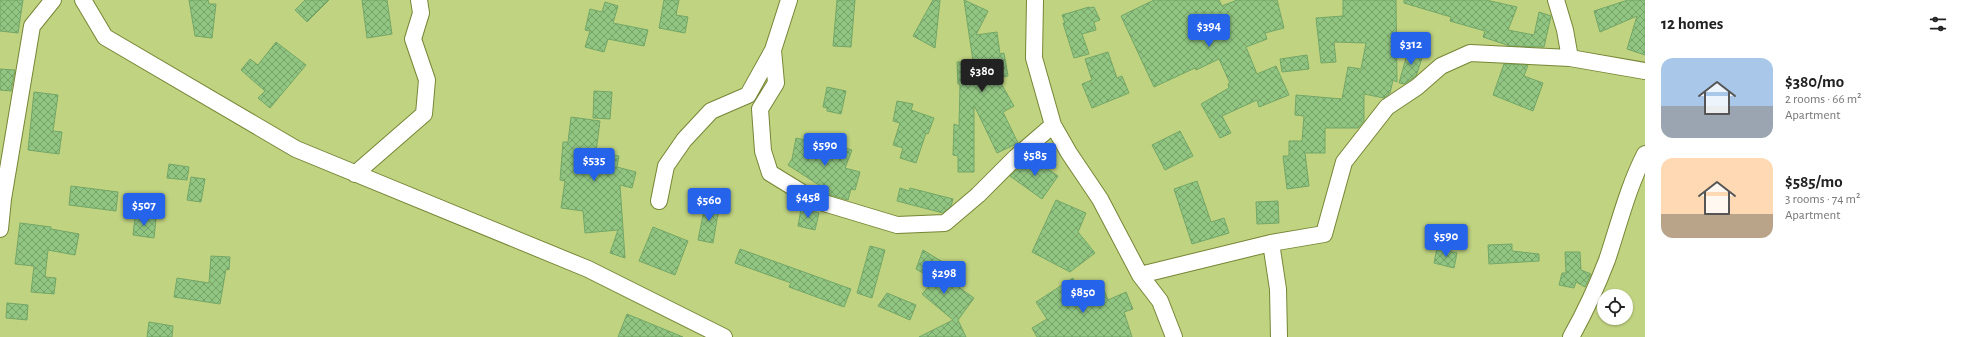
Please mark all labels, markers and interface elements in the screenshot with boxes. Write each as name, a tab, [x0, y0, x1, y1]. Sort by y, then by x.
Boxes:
icon: filters	[1927, 13, 1949, 35]
pin: $394	[1185, 14, 1233, 48]
text: 12 homes	[1661, 15, 1723, 32]
text: $394	[1197, 20, 1221, 33]
pin: $312	[1387, 32, 1435, 66]
text: $312	[1400, 38, 1422, 51]
pin: $380	[958, 59, 1006, 93]
text: $380	[970, 65, 994, 78]
text: $380/mo	[1785, 73, 1844, 90]
icon: home	[1693, 74, 1741, 122]
text: 2 rooms · 66 m²	[1785, 93, 1862, 106]
text: Apartment	[1785, 109, 1840, 122]
pin: $590	[801, 133, 849, 167]
text: $590	[813, 139, 837, 152]
pin: $585	[1011, 143, 1059, 177]
pin: $535	[570, 148, 618, 182]
text: $585	[1023, 149, 1047, 162]
text: $535	[583, 154, 605, 167]
text: $585/mo	[1785, 173, 1843, 190]
icon: home	[1693, 174, 1741, 222]
pin: $458	[784, 185, 832, 219]
pin: $560	[685, 188, 733, 222]
text: $458	[796, 191, 820, 204]
pin: $507	[120, 193, 168, 227]
text: 3 rooms · 74 m²	[1785, 193, 1861, 206]
text: $560	[697, 194, 721, 207]
text: $507	[132, 199, 156, 212]
text: Apartment	[1785, 209, 1840, 222]
pin: $590	[1422, 224, 1470, 258]
text: $590	[1434, 230, 1458, 243]
pin: $298	[920, 261, 968, 295]
text: $298	[932, 267, 956, 280]
pin: $850	[1059, 280, 1107, 314]
text: $850	[1071, 286, 1095, 299]
map controls	[1597, 289, 1633, 325]
button: locate	[1597, 289, 1633, 325]

